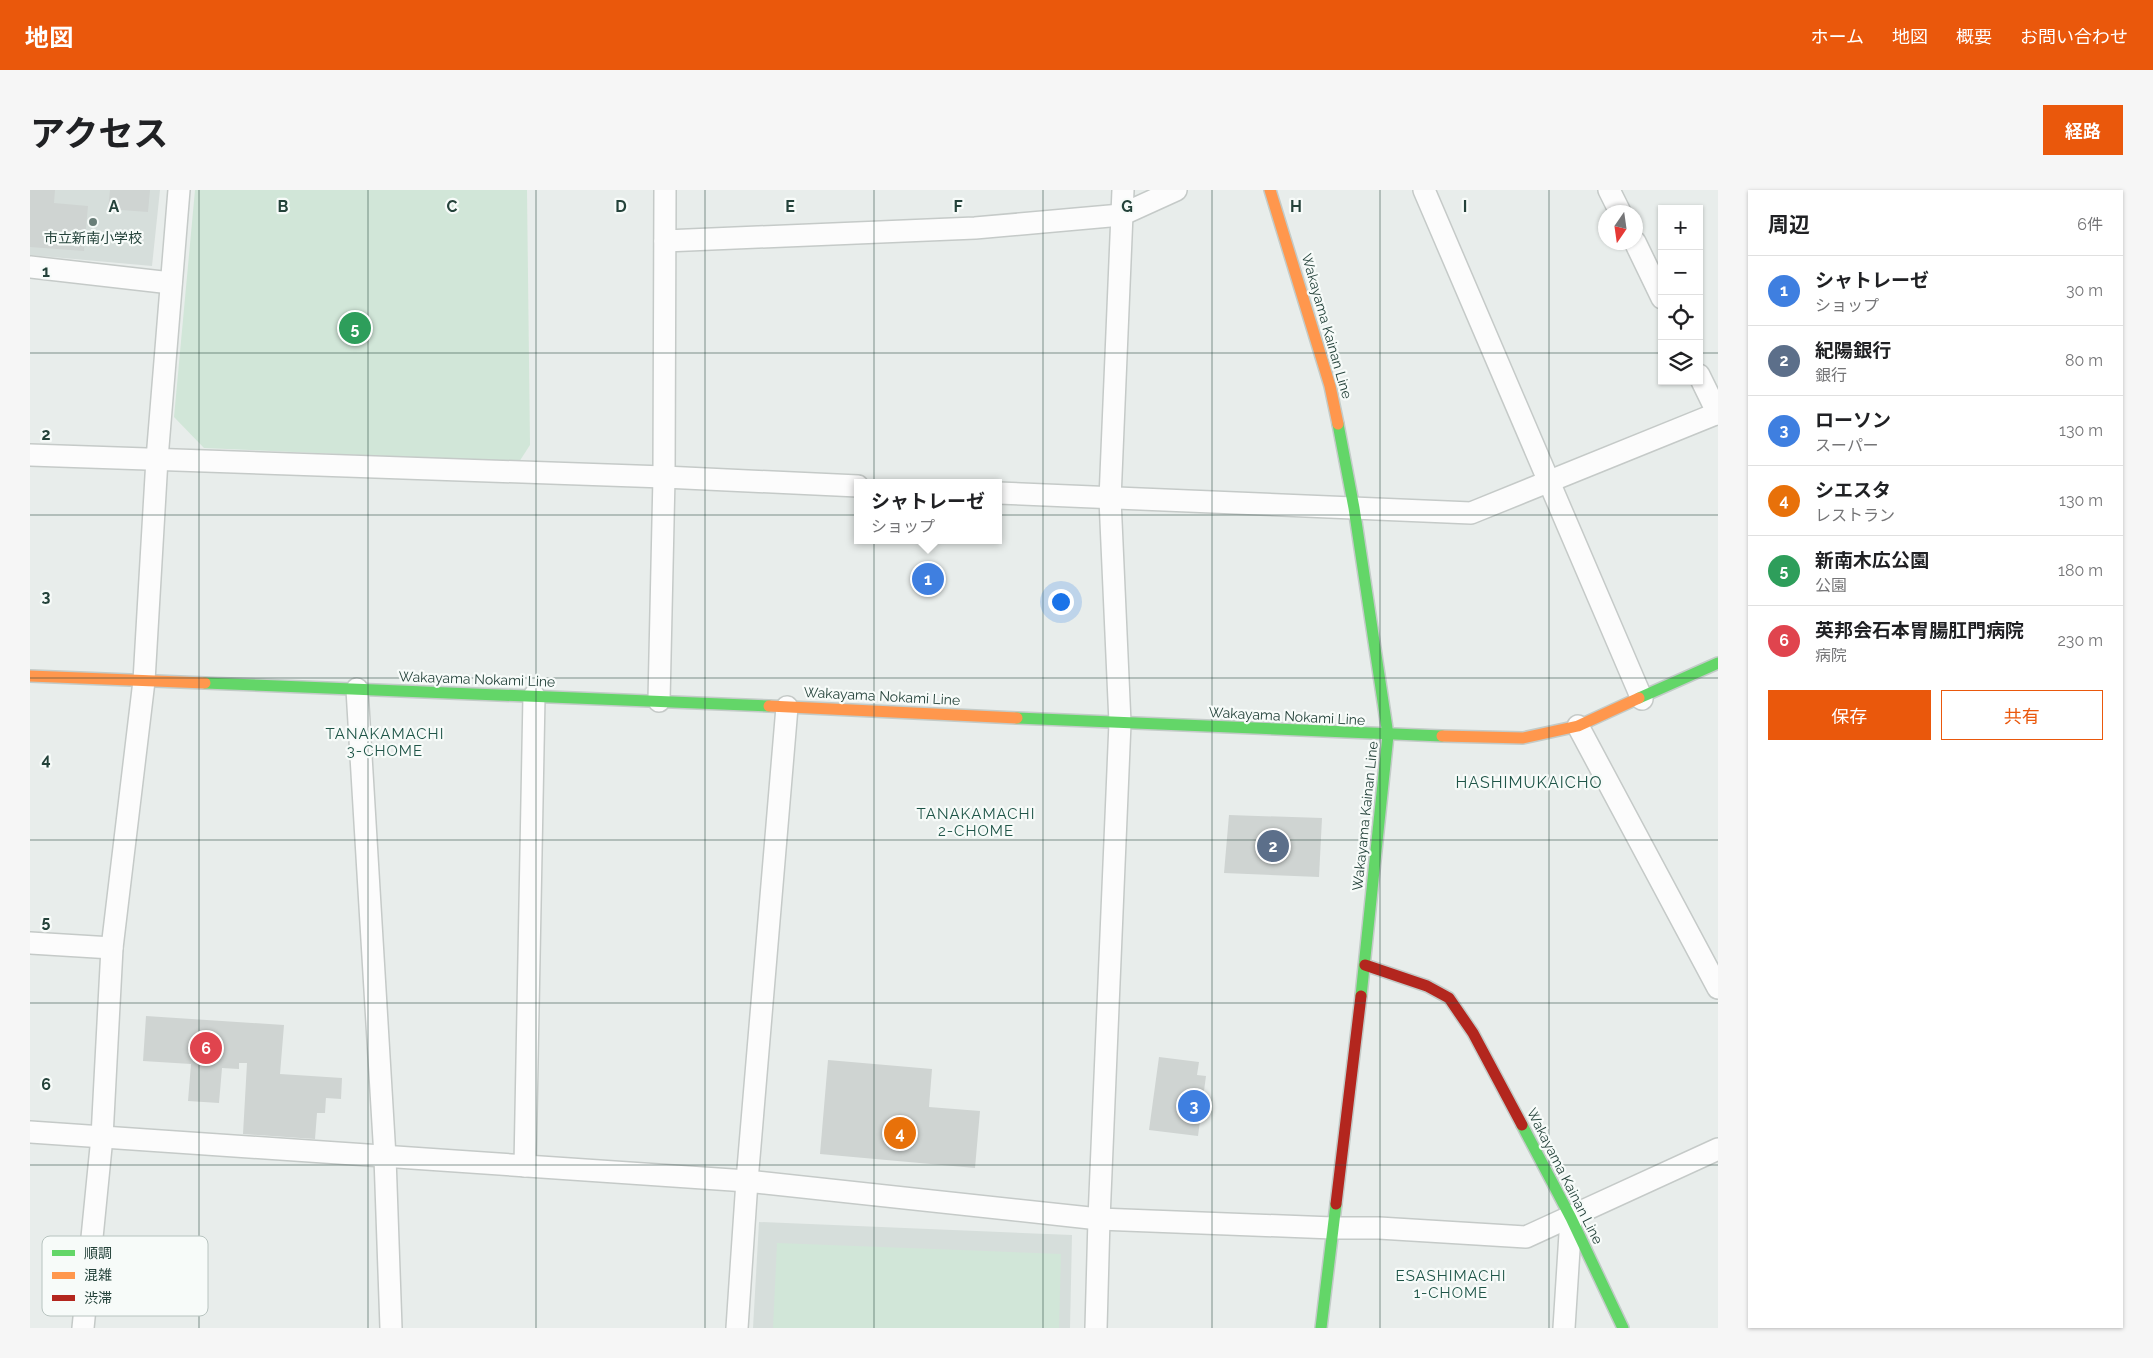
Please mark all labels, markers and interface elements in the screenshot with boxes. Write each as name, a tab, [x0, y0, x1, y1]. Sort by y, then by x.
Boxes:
text: 地図	[25, 23, 73, 52]
text: ホーム	[1811, 26, 1864, 47]
text: 地図	[1892, 26, 1928, 47]
text: 概要	[1956, 26, 1992, 47]
text: お問い合わせ	[2020, 26, 2128, 47]
button: 経路	[2043, 105, 2123, 155]
text: アクセス	[30, 113, 168, 154]
text: A	[109, 197, 120, 216]
text: B	[278, 197, 289, 216]
text: C	[447, 197, 458, 216]
text: D	[615, 197, 627, 216]
text: E	[785, 197, 795, 216]
text: F	[953, 197, 963, 216]
text: G	[1121, 197, 1133, 216]
text: H	[1290, 197, 1302, 216]
text: I	[1463, 197, 1467, 216]
north arrow	[1598, 205, 1643, 250]
map controls	[1658, 205, 1703, 385]
button: +	[1658, 205, 1703, 250]
text: 周辺	[1768, 212, 1810, 237]
text: 6件	[2077, 215, 2103, 234]
marker: 市立新南小学校	[87, 216, 99, 228]
place label: 市立新南小学校	[44, 230, 142, 246]
button: −	[1658, 250, 1703, 295]
street label: Wakayama Kainan Line	[1299, 252, 1355, 400]
text: 1	[42, 262, 50, 281]
text: シャトレーゼ	[1815, 269, 1929, 291]
text: 1	[1780, 281, 1788, 300]
text: 30 m	[2066, 281, 2103, 300]
button: locate	[1658, 295, 1703, 340]
text: ショップ	[1815, 296, 1879, 315]
pin: 5	[339, 309, 371, 347]
text: 紀陽銀行	[1815, 339, 1891, 361]
button: layers	[1658, 340, 1703, 385]
text: 2	[1779, 351, 1789, 370]
text: 80 m	[2065, 351, 2103, 370]
text: 銀行	[1815, 366, 1847, 385]
text: ローソン	[1815, 409, 1891, 431]
text: 3	[1780, 421, 1788, 440]
text: 130 m	[2059, 421, 2103, 440]
text: 2	[41, 425, 51, 444]
text: スーパー	[1815, 436, 1879, 455]
popup	[854, 479, 1002, 544]
text: シエスタ	[1815, 479, 1891, 501]
text: シャトレーゼ	[871, 490, 985, 512]
text: 4	[1779, 491, 1789, 510]
text: 130 m	[2059, 491, 2103, 510]
text: レストラン	[1815, 506, 1895, 525]
text: ショップ	[871, 517, 935, 536]
text: 新南木広公園	[1815, 549, 1929, 571]
pin: 1	[912, 560, 944, 598]
text: 5	[1780, 561, 1788, 580]
text: 180 m	[2058, 561, 2103, 580]
text: 公園	[1815, 576, 1847, 595]
text: 3	[42, 587, 51, 606]
your location	[1048, 589, 1074, 615]
text: 英邦会石本胃腸肛門病院	[1815, 619, 2024, 641]
text: 6	[1779, 631, 1789, 650]
text: 230 m	[2058, 631, 2103, 650]
text: 病院	[1815, 646, 1847, 665]
street label: Wakayama Nokami Line	[398, 668, 556, 690]
street label: Wakayama Nokami Line	[803, 684, 961, 708]
button: 保存	[1768, 690, 1931, 740]
button: 共有	[1941, 690, 2103, 740]
street label: Wakayama Nokami Line	[1208, 704, 1366, 728]
district label: TANAKAMACHI 3-CHOME	[326, 725, 444, 760]
street label: Wakayama Kainan Line	[1349, 740, 1381, 892]
text: 4	[41, 750, 51, 769]
district label: HASHIMUKAICHO	[1456, 773, 1602, 792]
district label: TANAKAMACHI 2-CHOME	[917, 805, 1035, 840]
pin: 2	[1257, 827, 1289, 865]
text: 5	[42, 912, 51, 931]
pin: 6	[190, 1029, 222, 1067]
text: 6	[41, 1075, 51, 1094]
pin: 3	[1178, 1087, 1210, 1125]
street label: Wakayama Kainan Line	[1524, 1105, 1606, 1247]
pin: 4	[884, 1114, 916, 1152]
legend	[42, 1236, 208, 1316]
text: 順調	[84, 1245, 112, 1261]
text: 混雑	[84, 1267, 112, 1283]
district label: ESASHIMACHI 1-CHOME	[1396, 1267, 1506, 1302]
text: 渋滞	[84, 1290, 112, 1306]

